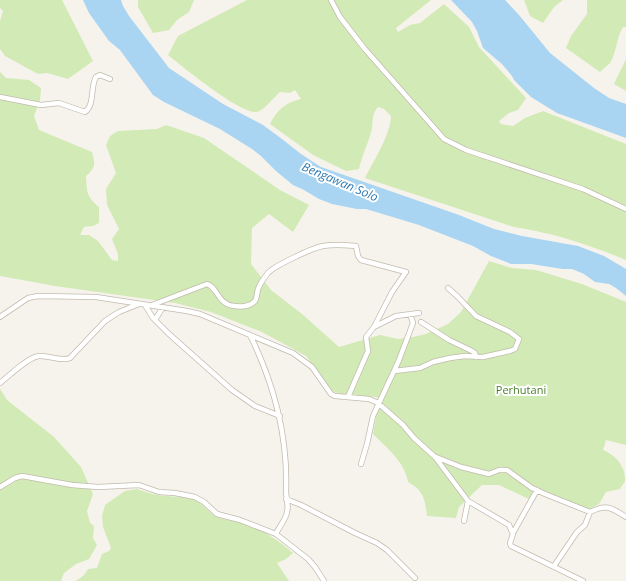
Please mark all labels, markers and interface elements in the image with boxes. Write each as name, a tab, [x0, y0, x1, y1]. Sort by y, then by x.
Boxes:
water label: Bengawan Solo	[300, 158, 381, 205]
park label: Perhutani	[496, 382, 546, 397]

